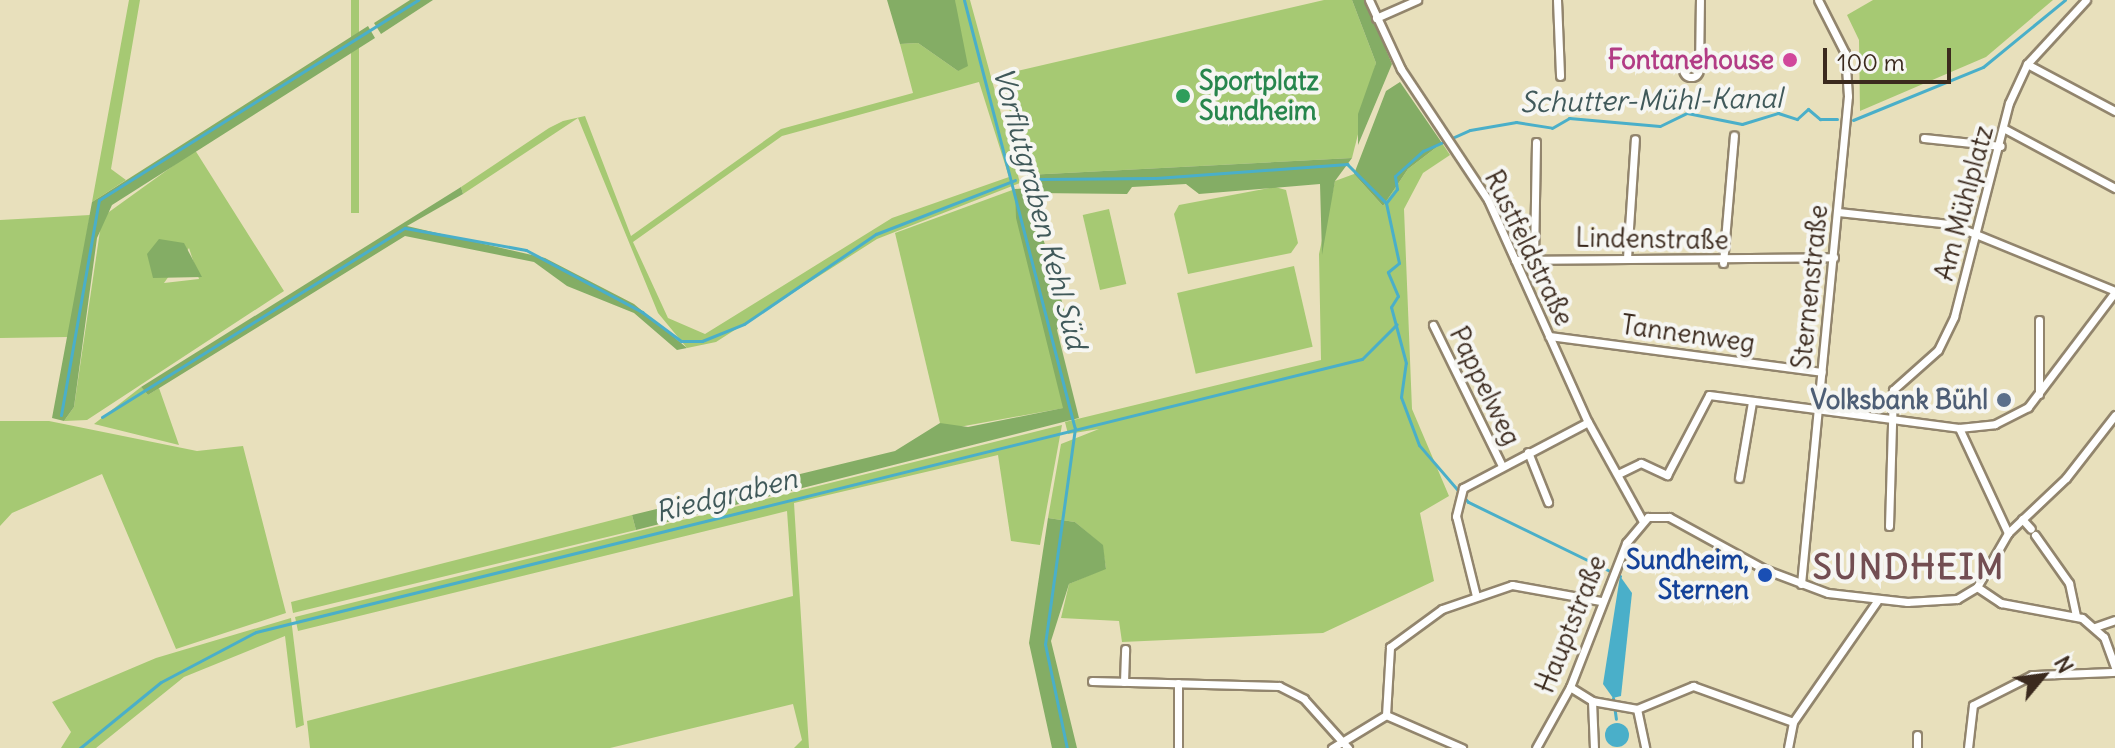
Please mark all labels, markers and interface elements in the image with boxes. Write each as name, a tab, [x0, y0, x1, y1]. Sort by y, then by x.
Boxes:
scale bar	[1827, 32, 1955, 82]
place label: Fontanehouse	[1608, 44, 1774, 76]
text: 100 m	[1837, 47, 1905, 77]
marker: Fontanehouse	[1781, 51, 1799, 69]
water label: Vorflutgraben Kehl Süd	[986, 64, 1094, 352]
place label: Sportplatz Sundheim	[1199, 65, 1319, 126]
water label: Schutter-Mühl-Kanal	[1520, 81, 1782, 119]
marker: Sportplatz Sundheim	[1174, 87, 1192, 105]
street label: Am Mühlplatz	[1928, 122, 2000, 284]
street label: Rustfeldstraße	[1478, 165, 1580, 331]
street label: Sternenstraße	[1786, 203, 1834, 371]
street label: Lindenstraße	[1575, 222, 1729, 256]
street label: Tannenweg	[1619, 309, 1757, 359]
street label: Pappelweg	[1443, 322, 1527, 450]
place label: Volksbank Bühl	[1810, 384, 1988, 416]
marker: Volksbank Bühl	[1995, 391, 2013, 409]
water label: Riedgraben	[652, 461, 800, 529]
place label: Sundheim, Sternen	[1626, 544, 1749, 606]
district label: SUNDHEIM	[1813, 547, 2005, 587]
street label: Hauptstraße	[1529, 551, 1613, 697]
marker: Sundheim, Sternen	[1756, 566, 1774, 584]
north arrow	[2003, 636, 2083, 716]
text: N	[2048, 651, 2080, 678]

